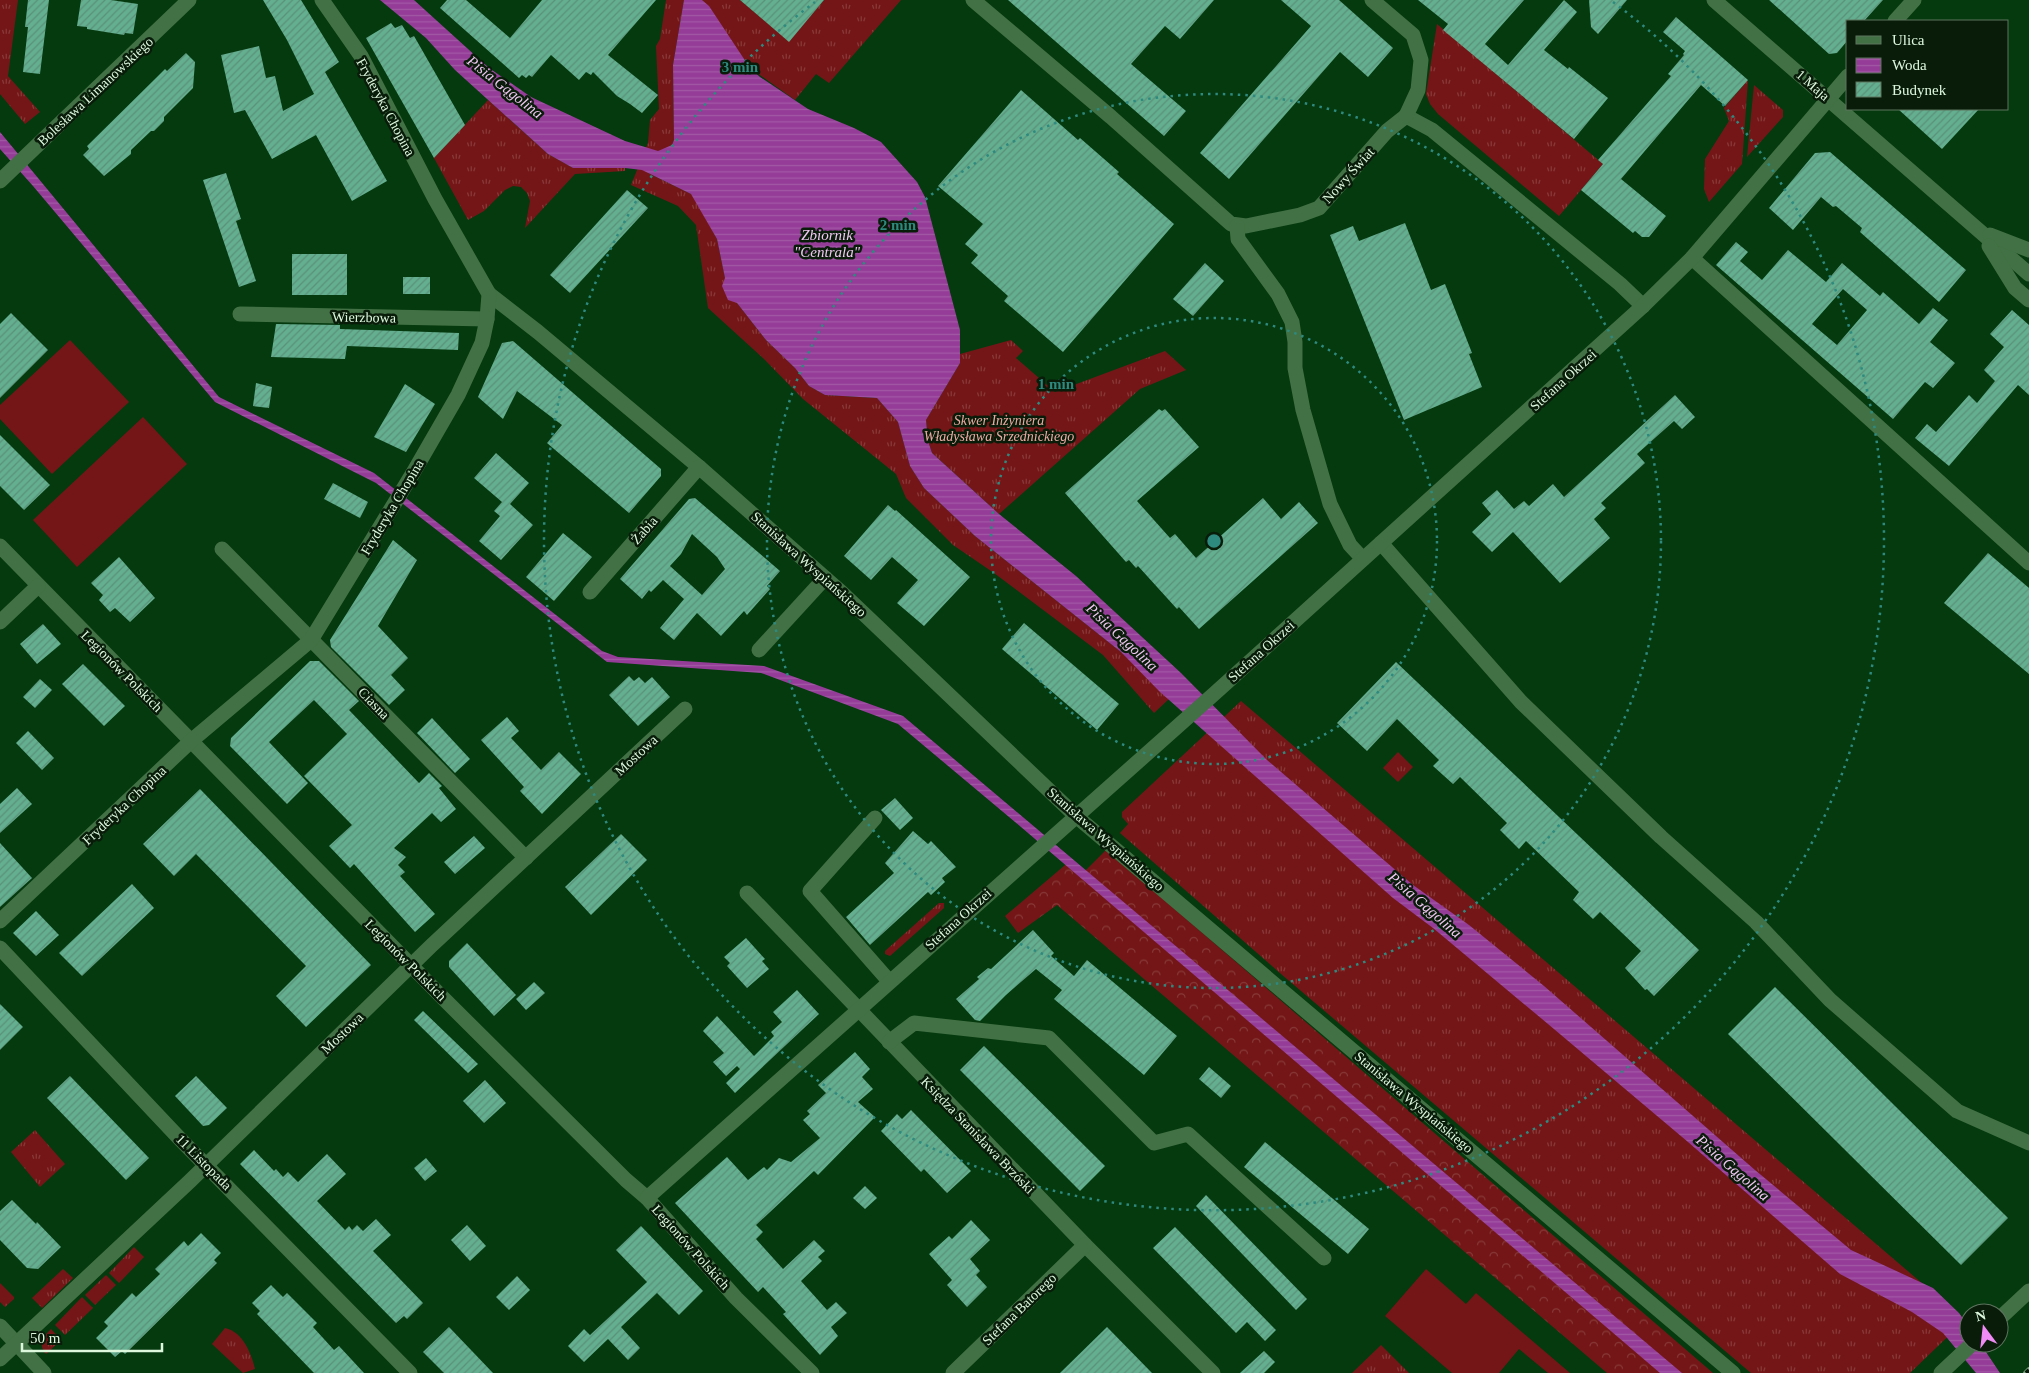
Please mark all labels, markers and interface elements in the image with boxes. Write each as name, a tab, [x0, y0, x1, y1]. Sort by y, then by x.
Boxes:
legend	[1846, 20, 2009, 110]
text: Ulica	[1892, 32, 1925, 48]
street label: Bolesława Limanowskiego	[35, 34, 156, 149]
water label: Pisia Gągolina	[463, 52, 546, 121]
street label: Fryderyka Chopina	[353, 56, 418, 159]
text: Woda	[1892, 57, 1927, 73]
text: 3 min	[722, 59, 759, 75]
street label: 1 Maja	[1793, 67, 1833, 104]
text: Budynek	[1892, 82, 1947, 98]
street label: Nowy Świat	[1319, 144, 1377, 206]
text: 2 min	[880, 217, 917, 233]
water label: Zbiornik "Centrala"	[794, 227, 861, 260]
street label: Wierzbowa	[332, 309, 397, 326]
street label: Stefana Okrzei	[1527, 347, 1599, 414]
text: 1 min	[1038, 376, 1075, 392]
park label: Skwer Inżyniera Władysława Srzednickiego	[924, 413, 1074, 444]
street label: Fryderyka Chopina	[358, 456, 427, 558]
street label: Stanisława Wyspiańskiego	[748, 509, 869, 620]
street label: Żabia	[628, 513, 661, 547]
centre of rings	[1205, 532, 1223, 550]
water label: Pisia Gągolina	[1082, 599, 1161, 674]
street label: Stefana Okrzei	[1225, 618, 1297, 685]
street label: Legionów Polskich	[78, 628, 165, 715]
street label: Ciasna	[355, 684, 393, 723]
street label: Mostowa	[612, 732, 661, 779]
street label: Fryderyka Chopina	[80, 762, 170, 848]
street label: Stanisława Wyspiańskiego	[1044, 785, 1167, 894]
water label: Pisia Gągolina	[1385, 868, 1465, 941]
street label: Stefana Okrzei	[922, 886, 994, 953]
street label: Legionów Polskich	[362, 917, 449, 1004]
street label: Mostowa	[318, 1009, 367, 1057]
street label: Stanisława Wyspiańskiego	[1352, 1049, 1476, 1156]
street label: Księdza Stanisława Brzóski	[918, 1074, 1037, 1197]
water label: Pisia Gągolina	[1693, 1131, 1773, 1204]
street label: 11 Listopada	[173, 1132, 235, 1194]
street label: Legionów Polskich	[649, 1202, 733, 1293]
street label: Stefana Batorego	[979, 1270, 1059, 1348]
north arrow	[1959, 1303, 2009, 1353]
text: N	[1974, 1307, 1988, 1324]
scale bar	[22, 1320, 162, 1352]
text: 50 m	[30, 1330, 61, 1346]

